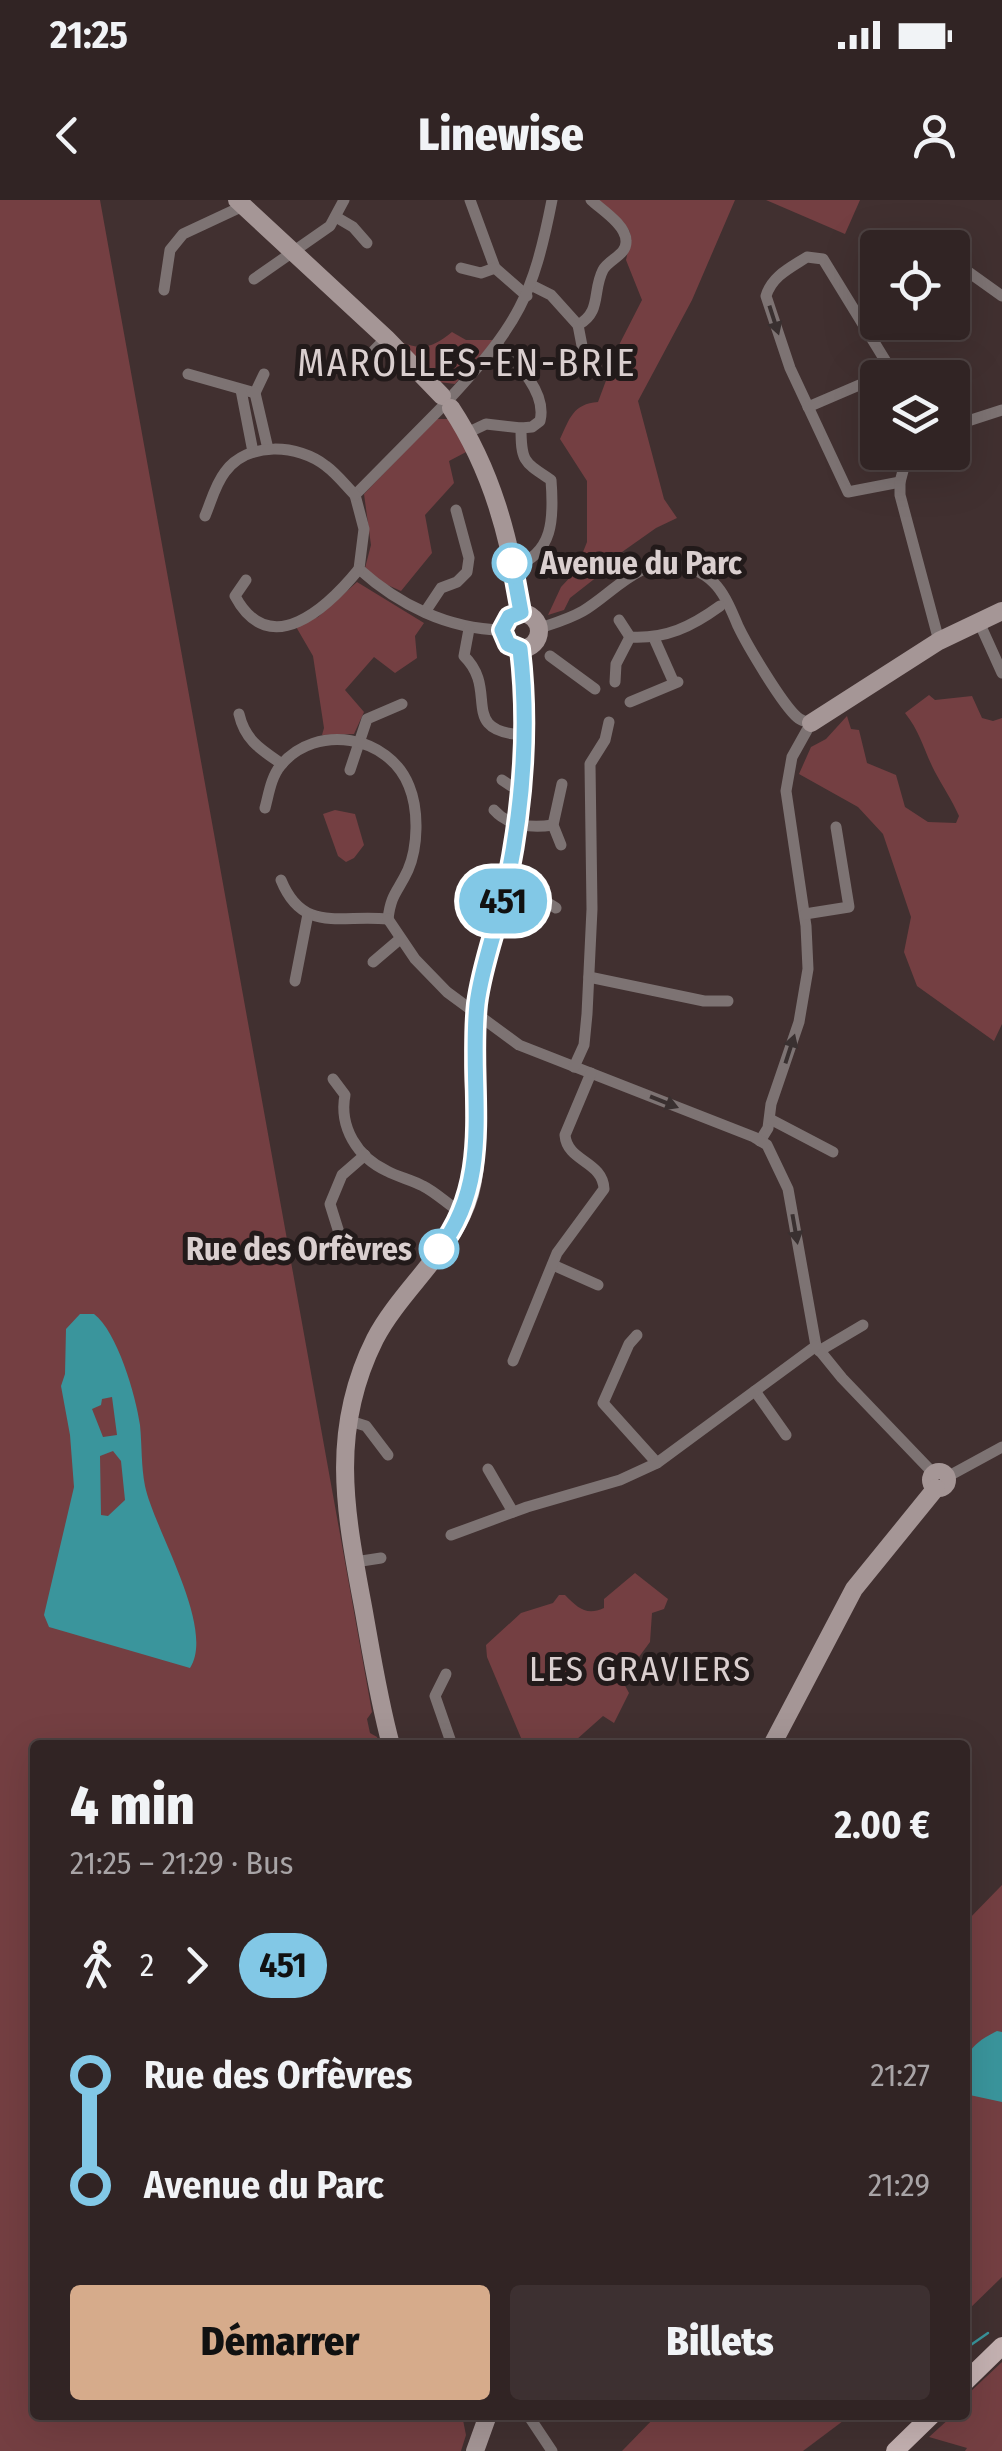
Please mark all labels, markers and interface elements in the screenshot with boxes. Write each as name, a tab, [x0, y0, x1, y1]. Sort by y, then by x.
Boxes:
text: 21:25	[50, 12, 128, 58]
icon: back	[40, 108, 95, 163]
text: Linewise	[418, 108, 584, 162]
icon: person	[907, 108, 962, 163]
map controls	[860, 230, 970, 470]
button: locate	[860, 230, 970, 340]
one-way arrow	[768, 306, 783, 336]
district label: MAROLLES-EN-BRIE	[297, 340, 637, 386]
button: layers	[860, 360, 970, 470]
marker: Avenue du Parc	[493, 544, 531, 582]
place label: Avenue du Parc	[539, 544, 742, 582]
line badge: 451	[446, 868, 560, 934]
text: 451	[479, 880, 527, 922]
one-way arrow	[783, 1034, 798, 1064]
one-way arrow	[650, 1095, 680, 1111]
one-way arrow	[788, 1214, 803, 1245]
place label: Rue des Orfèvres	[186, 1230, 412, 1268]
marker: Rue des Orfèvres	[420, 1230, 458, 1268]
district label: LES GRAVIERS	[529, 1648, 753, 1690]
text: 4 min	[70, 1773, 195, 1839]
text: 2.00 €	[834, 1802, 930, 1848]
text: 21:25 – 21:29 · Bus	[70, 1844, 294, 1882]
icon: walk	[70, 1938, 125, 1993]
icon: forward	[169, 1938, 224, 1993]
text: 451	[259, 1944, 307, 1986]
text: 2	[140, 1946, 154, 1984]
text: Rue des Orfèvres	[144, 2052, 412, 2098]
text: 21:27	[870, 2056, 930, 2094]
text: Avenue du Parc	[144, 2162, 384, 2208]
text: 21:29	[868, 2166, 930, 2204]
button: Démarrer	[70, 2285, 490, 2400]
button: Billets	[510, 2285, 930, 2400]

